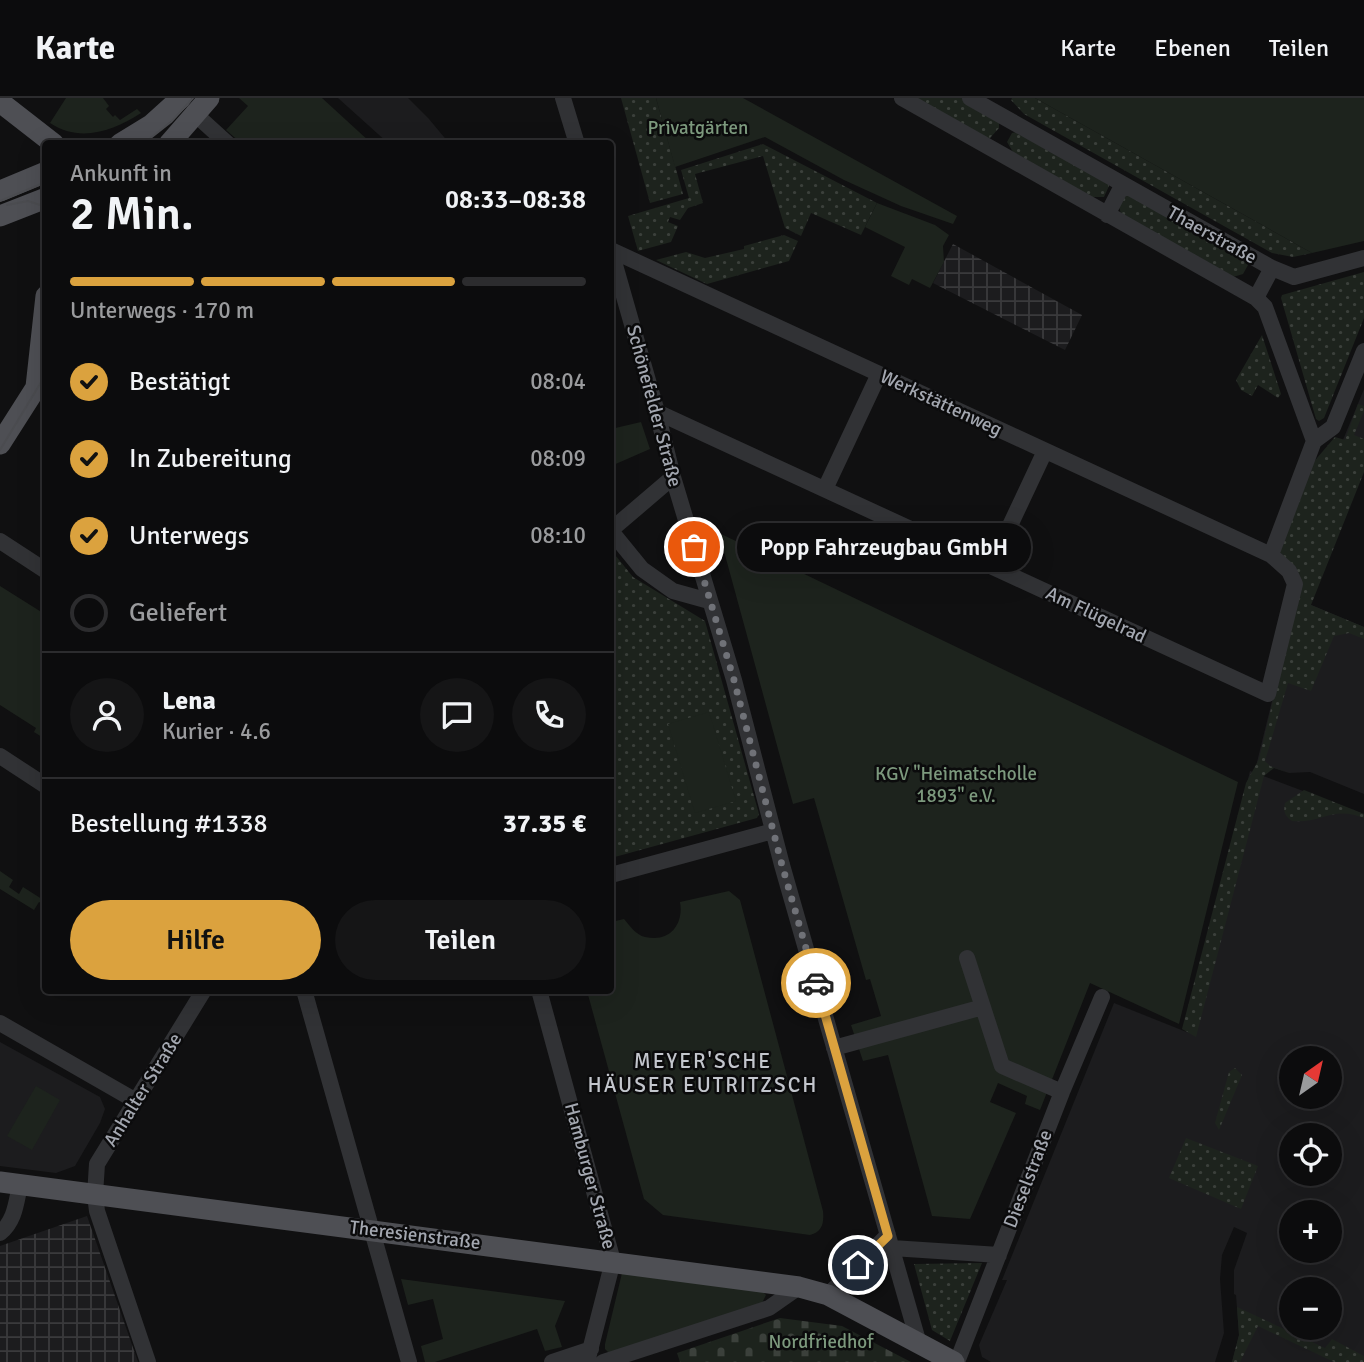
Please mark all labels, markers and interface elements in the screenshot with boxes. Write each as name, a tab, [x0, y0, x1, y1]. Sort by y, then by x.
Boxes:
text: Karte	[35, 28, 115, 69]
text: Karte	[1060, 33, 1116, 63]
text: Ebenen	[1154, 33, 1231, 63]
text: Teilen	[1269, 33, 1329, 63]
park label: Privatgärten	[648, 116, 748, 140]
text: Ankunft in	[70, 159, 172, 188]
text: 08:33–08:38	[445, 184, 586, 216]
text: 2 Min.	[70, 186, 194, 242]
street label: Thaerstraße	[1163, 201, 1261, 269]
text: Unterwegs · 170 m	[70, 296, 254, 325]
street label: Schönefelder Straße	[621, 322, 687, 490]
icon: check	[70, 363, 108, 401]
street label: Werkstättenweg	[876, 364, 1006, 442]
text: Bestätigt	[129, 366, 230, 398]
text: 08:04	[530, 367, 586, 396]
icon: check	[70, 440, 108, 478]
text: In Zubereitung	[129, 443, 292, 475]
text: 08:09	[530, 444, 586, 473]
icon: check	[70, 517, 108, 555]
pin	[664, 517, 724, 577]
text: Unterwegs	[129, 520, 249, 552]
text: 08:10	[530, 521, 586, 550]
callout: Popp Fahrzeugbau GmbH	[736, 522, 1030, 572]
icon: bag	[675, 528, 713, 566]
text: Popp Fahrzeugbau GmbH	[760, 533, 1008, 562]
street label: Am Flügelrad	[1042, 581, 1150, 649]
text: Geliefert	[129, 597, 227, 629]
button: person	[70, 678, 144, 752]
button: chat	[420, 678, 494, 752]
button: phone	[512, 678, 586, 752]
text: Lena	[162, 685, 216, 717]
text: Kurier · 4.6	[162, 717, 271, 746]
park label: KGV "Heimatscholle 1893" e.V.	[875, 762, 1037, 808]
text: Bestellung #1338	[70, 808, 267, 840]
text: 37.35 €	[503, 808, 586, 840]
button: Hilfe	[70, 900, 321, 980]
button: Teilen	[335, 900, 586, 980]
courier	[781, 948, 851, 1018]
icon: car	[797, 964, 835, 1002]
street label: Anhalter Straße	[99, 1029, 187, 1151]
north arrow	[1279, 1046, 1342, 1110]
map controls	[1279, 1046, 1342, 1340]
district label: MEYER'SCHE HÄUSER EUTRITZSCH	[587, 1048, 819, 1098]
street label: Hamburger Straße	[559, 1100, 621, 1252]
button: locate	[1279, 1123, 1342, 1186]
street label: Dieselstraße	[998, 1127, 1058, 1231]
button: +	[1279, 1200, 1342, 1263]
street label: Theresienstraße	[348, 1215, 482, 1255]
pin	[828, 1235, 888, 1295]
icon: home	[839, 1246, 877, 1284]
button: −	[1279, 1277, 1342, 1340]
park label: Nordfriedhof	[769, 1330, 875, 1354]

